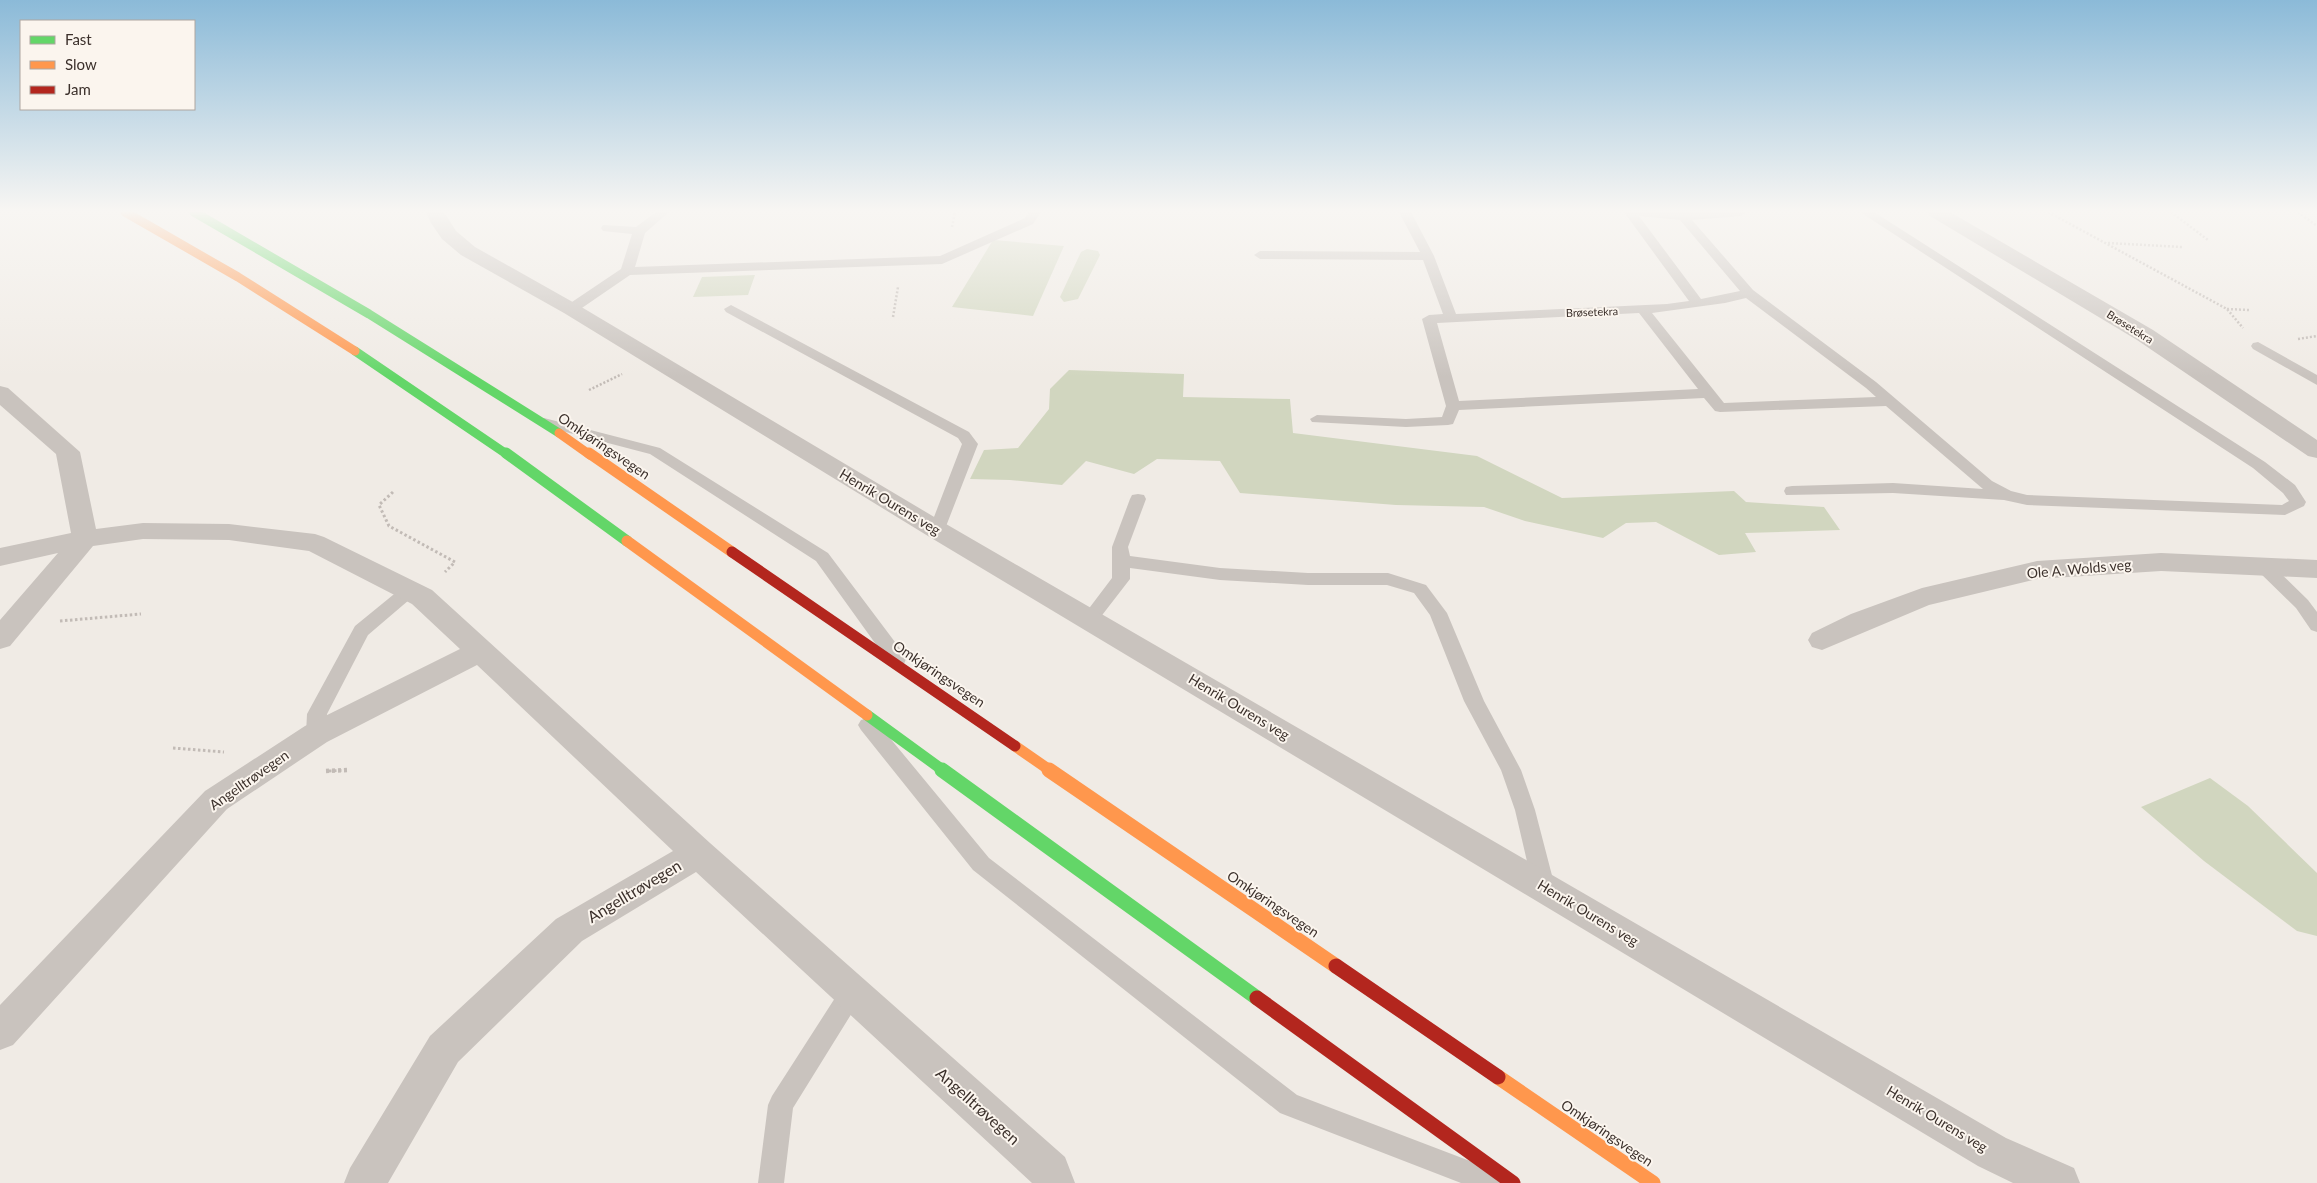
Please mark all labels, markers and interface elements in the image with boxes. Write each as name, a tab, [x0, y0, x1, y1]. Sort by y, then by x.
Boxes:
legend	[20, 20, 195, 110]
text: Fast	[65, 30, 92, 48]
text: Slow	[65, 55, 97, 73]
text: Jam	[65, 80, 91, 98]
street label: Brøsetekra	[1566, 304, 1618, 319]
street label: Brøsetekra	[2105, 307, 2156, 346]
street label: Omkjøringsvegen	[555, 409, 654, 483]
street label: Henrik Ourens veg	[837, 465, 944, 538]
street label: Ole A. Wolds veg	[2026, 555, 2132, 582]
street label: Omkjøringsvegen	[890, 637, 989, 711]
street label: Henrik Ourens veg	[1186, 670, 1293, 743]
street label: Angelltrøvegen	[206, 746, 292, 813]
street label: Angelltrøvegen	[583, 855, 684, 926]
street label: Omkjøringsvegen	[1224, 867, 1323, 941]
street label: Henrik Ourens veg	[1535, 876, 1642, 949]
street label: Angelltrøvegen	[933, 1063, 1024, 1148]
street label: Henrik Ourens veg	[1884, 1082, 1991, 1155]
street label: Omkjøringsvegen	[1558, 1096, 1657, 1170]

